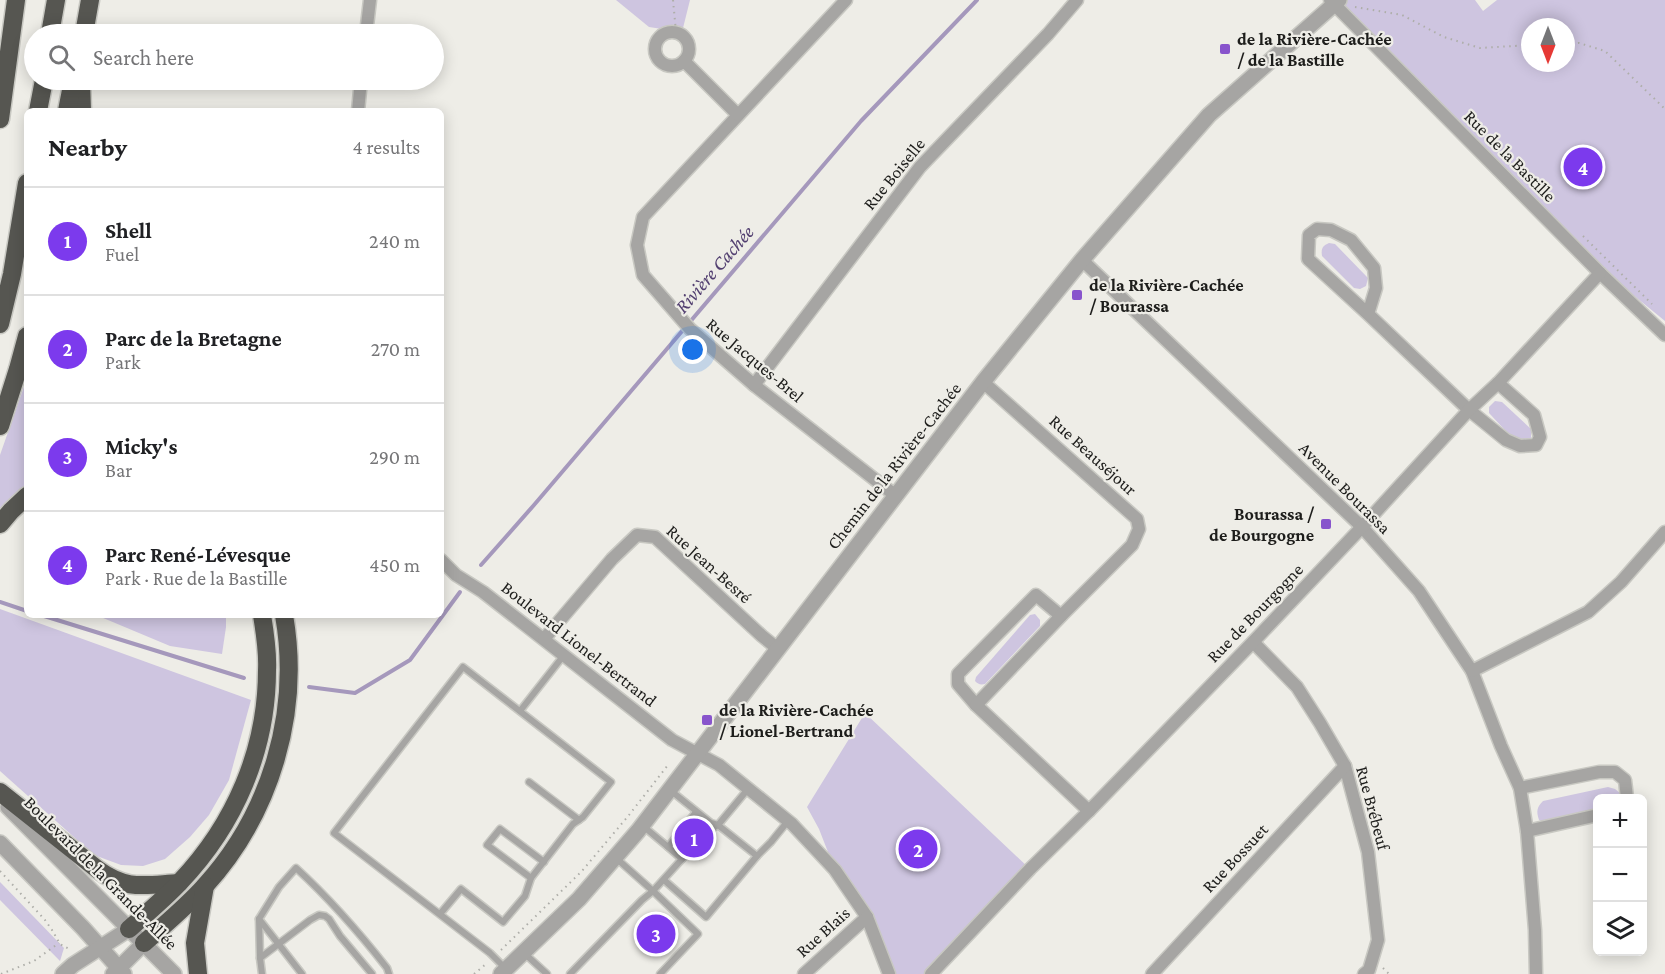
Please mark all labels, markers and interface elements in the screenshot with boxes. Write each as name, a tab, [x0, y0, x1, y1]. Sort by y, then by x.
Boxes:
north arrow	[1521, 18, 1575, 72]
search box	[24, 24, 444, 90]
place label: de la Rivière-Cachée / de la Bastille	[1237, 29, 1392, 70]
icon: search	[45, 41, 78, 74]
marker: de la Rivière-Cachée / de la Bastille	[1218, 42, 1232, 56]
text: Search here	[93, 45, 194, 70]
street label: Rue de la Bastille	[1460, 106, 1560, 206]
text: Nearby	[48, 133, 127, 162]
street label: Rue Boiselle	[859, 134, 929, 214]
text: 4 results	[353, 136, 420, 158]
pin: 4	[1564, 144, 1602, 190]
text: Shell	[105, 218, 152, 243]
water label: Rivière Cachée	[670, 221, 758, 317]
text: 1	[64, 230, 71, 252]
text: 240 m	[369, 230, 420, 252]
text: Fuel	[105, 243, 139, 265]
place label: de la Rivière-Cachée / Bourassa	[1089, 275, 1244, 316]
marker: de la Rivière-Cachée / Bourassa	[1070, 288, 1084, 302]
street label: Rue Jacques-Brel	[702, 314, 808, 407]
text: Parc de la Bretagne	[105, 326, 282, 351]
your location	[678, 335, 707, 364]
text: 2	[62, 338, 73, 360]
text: 270 m	[371, 338, 420, 360]
text: Park	[105, 351, 141, 373]
street label: Chemin de la Rivière-Cachée	[823, 379, 965, 553]
street label: Rue Beauséjour	[1045, 411, 1141, 501]
text: Micky's	[105, 434, 177, 459]
street label: Avenue Bourassa	[1295, 438, 1395, 538]
text: 3	[63, 446, 72, 468]
text: 290 m	[369, 446, 420, 468]
text: Bar	[105, 459, 132, 481]
place label: Bourassa / de Bourgogne	[1209, 504, 1315, 545]
marker: Bourassa / de Bourgogne	[1319, 517, 1333, 531]
street label: Rue Jean-Besré	[663, 521, 756, 607]
text: Parc René-Lévesque	[105, 542, 291, 567]
text: 4	[62, 554, 73, 576]
text: 450 m	[369, 554, 420, 576]
street label: Rue de Bourgogne	[1203, 559, 1307, 667]
text: Park · Rue de la Bastille	[105, 567, 287, 589]
street label: Boulevard Lionel-Bertrand	[497, 577, 661, 711]
place label: de la Rivière-Cachée / Lionel-Bertrand	[719, 700, 874, 741]
marker: de la Rivière-Cachée / Lionel-Bertrand	[700, 713, 714, 727]
street label: Rue Brébeuf	[1352, 764, 1394, 854]
street label: Boulevard de la Grande-Allée	[20, 792, 182, 954]
map controls	[1593, 794, 1647, 956]
button: +	[1593, 794, 1647, 848]
pin: 1	[674, 816, 714, 860]
street label: Rue Bossuet	[1198, 819, 1273, 897]
pin: 2	[898, 826, 938, 872]
button: −	[1593, 848, 1647, 902]
button: layers	[1593, 902, 1647, 956]
street label: Rue Blais	[792, 903, 854, 961]
pin: 3	[636, 912, 676, 956]

